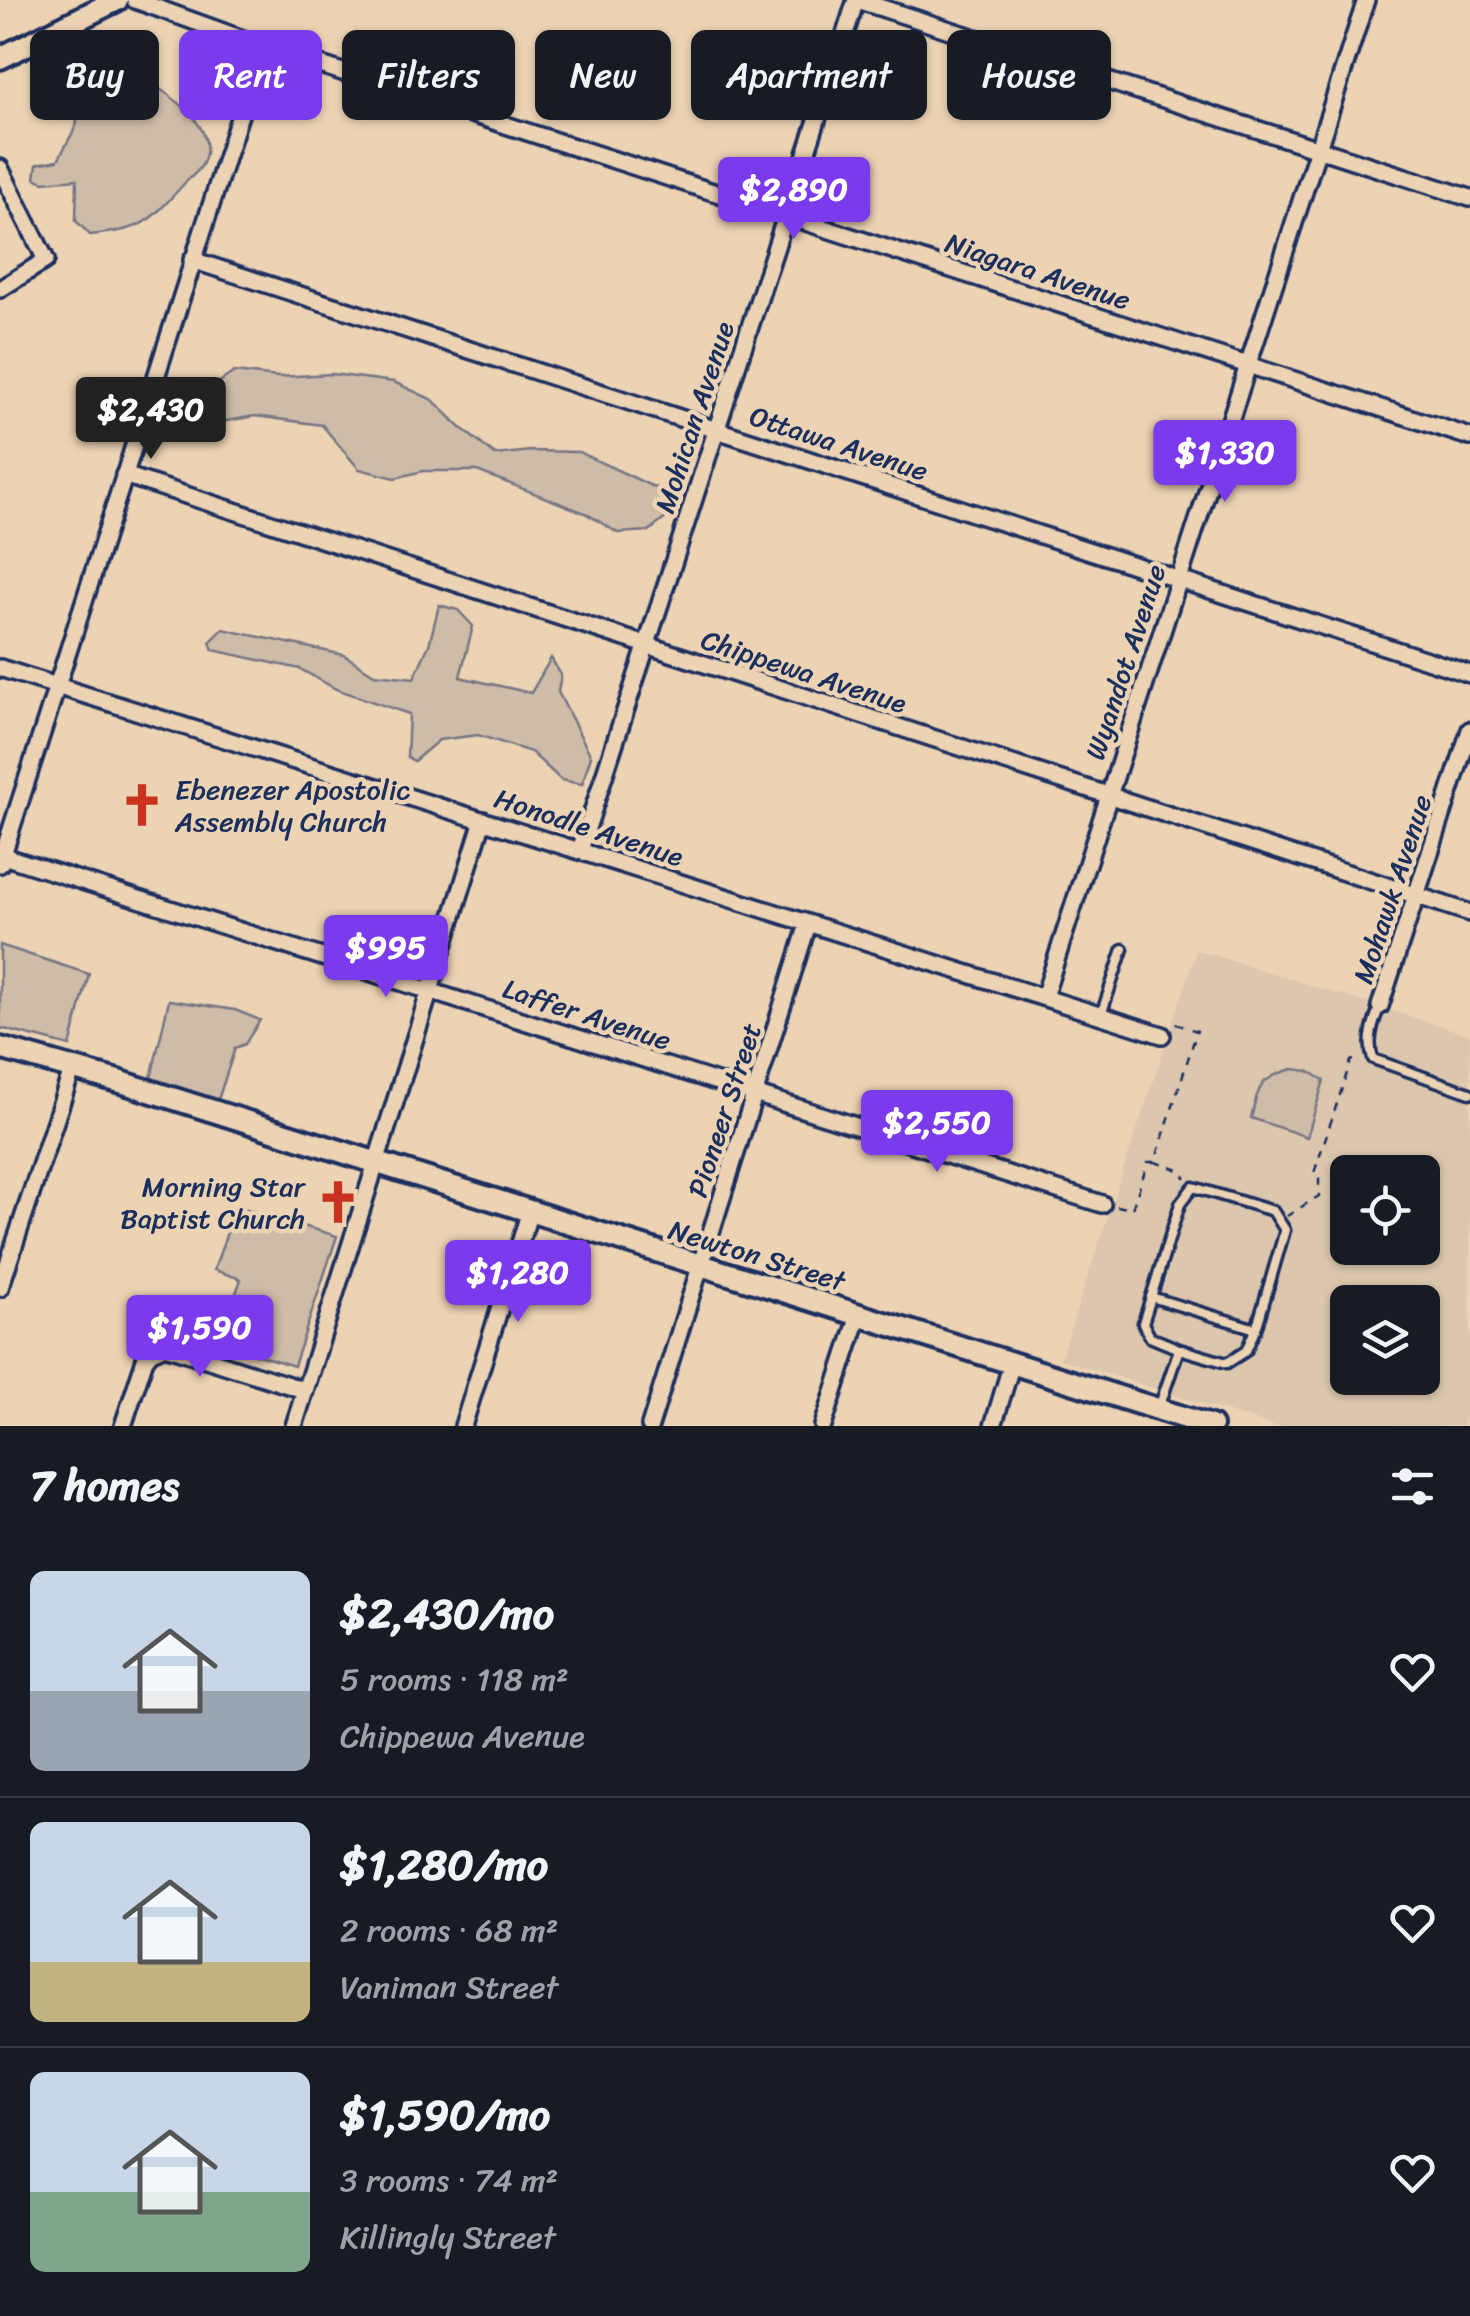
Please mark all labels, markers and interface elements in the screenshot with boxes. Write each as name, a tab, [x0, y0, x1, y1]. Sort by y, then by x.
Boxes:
chip: Buy	[30, 30, 159, 120]
chip: Rent	[179, 30, 322, 120]
chip: Filters	[342, 30, 515, 120]
chip: New	[535, 30, 671, 120]
chip: Apartment	[691, 30, 927, 120]
chip: House	[947, 30, 1111, 120]
pin: $2,890	[713, 157, 875, 242]
text: $2,890	[740, 161, 848, 218]
street label: Niagara Avenue	[939, 218, 1137, 325]
street label: Mohican Avenue	[640, 315, 749, 520]
pin: $2,430	[70, 377, 232, 462]
text: $2,430	[98, 381, 204, 438]
street label: Ottawa Avenue	[743, 392, 935, 495]
pin: $1,330	[1144, 420, 1306, 505]
text: $1,330	[1175, 424, 1275, 481]
street label: Wyandot Avenue	[1071, 558, 1180, 766]
street label: Chippewa Avenue	[695, 615, 913, 728]
place label: Ebenezer Apostolic Assembly Church	[174, 765, 410, 846]
street label: Honodle Avenue	[488, 774, 690, 881]
church icon: Ebenezer Apostolic Assembly Church	[118, 781, 166, 829]
street label: Mohawk Avenue	[1339, 788, 1446, 990]
pin: $995	[327, 915, 445, 1000]
text: $995	[346, 919, 426, 976]
street label: Laffer Avenue	[496, 964, 677, 1065]
street label: Pioneer Street	[673, 1016, 776, 1204]
pin: $2,550	[856, 1090, 1018, 1175]
text: $2,550	[883, 1094, 991, 1151]
map controls	[1330, 1155, 1440, 1395]
button: locate	[1330, 1155, 1440, 1265]
place label: Morning Star Baptist Church	[120, 1162, 307, 1243]
church icon: Morning Star Baptist Church	[314, 1178, 362, 1226]
street label: Newton Street	[662, 1205, 853, 1306]
pin: $1,280	[437, 1240, 599, 1325]
text: $1,280	[467, 1244, 569, 1301]
button: layers	[1330, 1285, 1440, 1395]
pin: $1,590	[119, 1295, 281, 1380]
text: $1,590	[148, 1299, 252, 1356]
text: 7 homes	[30, 1449, 179, 1523]
icon: filters	[1385, 1459, 1440, 1514]
text: $2,430/mo	[340, 1577, 554, 1651]
icon: home	[110, 1611, 230, 1731]
icon: heart	[1385, 1644, 1440, 1699]
text: 5 rooms · 118 m²	[340, 1651, 569, 1708]
text: Chippewa Avenue	[340, 1708, 585, 1765]
text: $1,280/mo	[340, 1828, 548, 1902]
icon: home	[110, 1862, 230, 1982]
icon: heart	[1385, 1895, 1440, 1950]
text: 2 rooms · 68 m²	[340, 1902, 558, 1959]
text: Vaniman Street	[340, 1959, 558, 2016]
text: $1,590/mo	[340, 2078, 550, 2152]
icon: home	[110, 2112, 230, 2232]
icon: heart	[1385, 2145, 1440, 2200]
text: 3 rooms · 74 m²	[340, 2152, 558, 2209]
text: Killingly Street	[340, 2209, 556, 2266]

